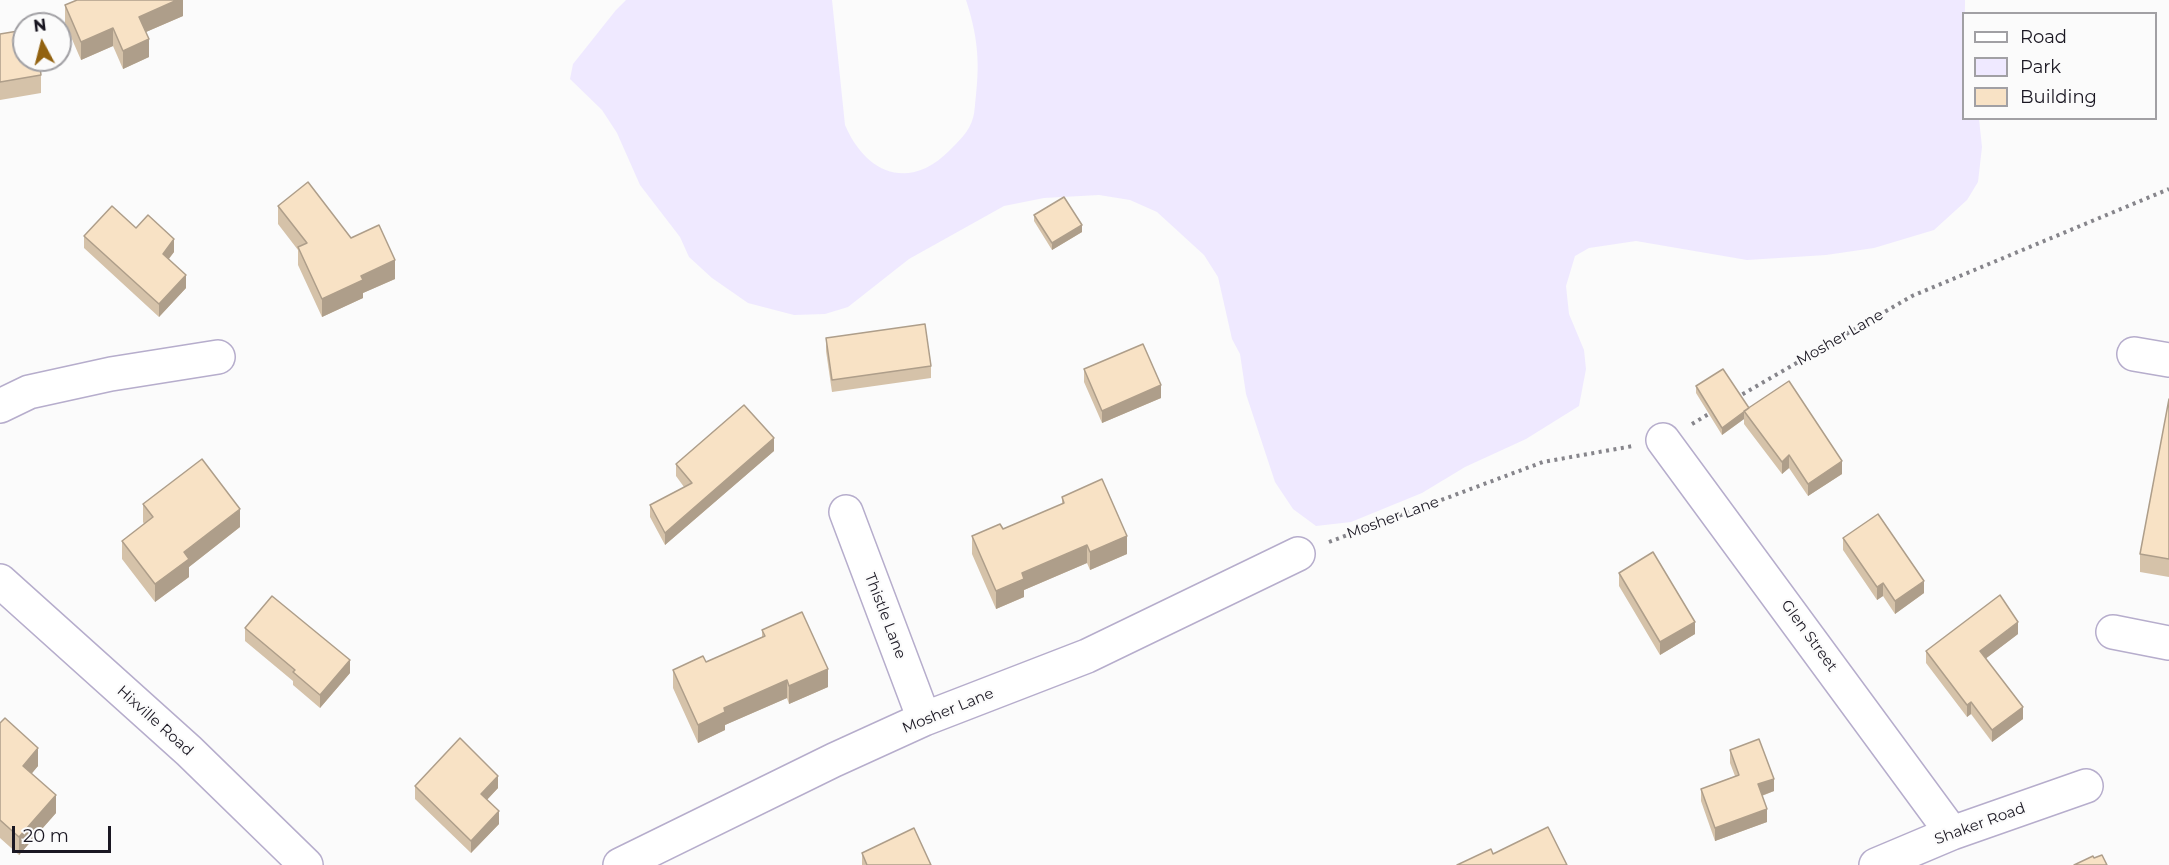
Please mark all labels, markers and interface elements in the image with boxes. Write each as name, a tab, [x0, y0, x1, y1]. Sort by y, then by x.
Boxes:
north arrow	[12, 12, 72, 72]
legend	[1962, 12, 2157, 120]
text: N	[32, 15, 48, 36]
text: Road	[2020, 26, 2067, 48]
text: Park	[2020, 56, 2061, 78]
text: Building	[2020, 86, 2097, 108]
street label: Mosher Lane	[1793, 306, 1887, 370]
street label: Mosher Lane	[1344, 493, 1442, 543]
street label: Thistle Lane	[860, 571, 910, 661]
street label: Glen Street	[1777, 597, 1841, 675]
street label: Hixville Road	[113, 682, 197, 760]
street label: Mosher Lane	[900, 684, 996, 738]
street label: Shaker Road	[1932, 799, 2028, 849]
scale bar	[15, 814, 114, 852]
text: 20 m	[23, 825, 69, 847]

